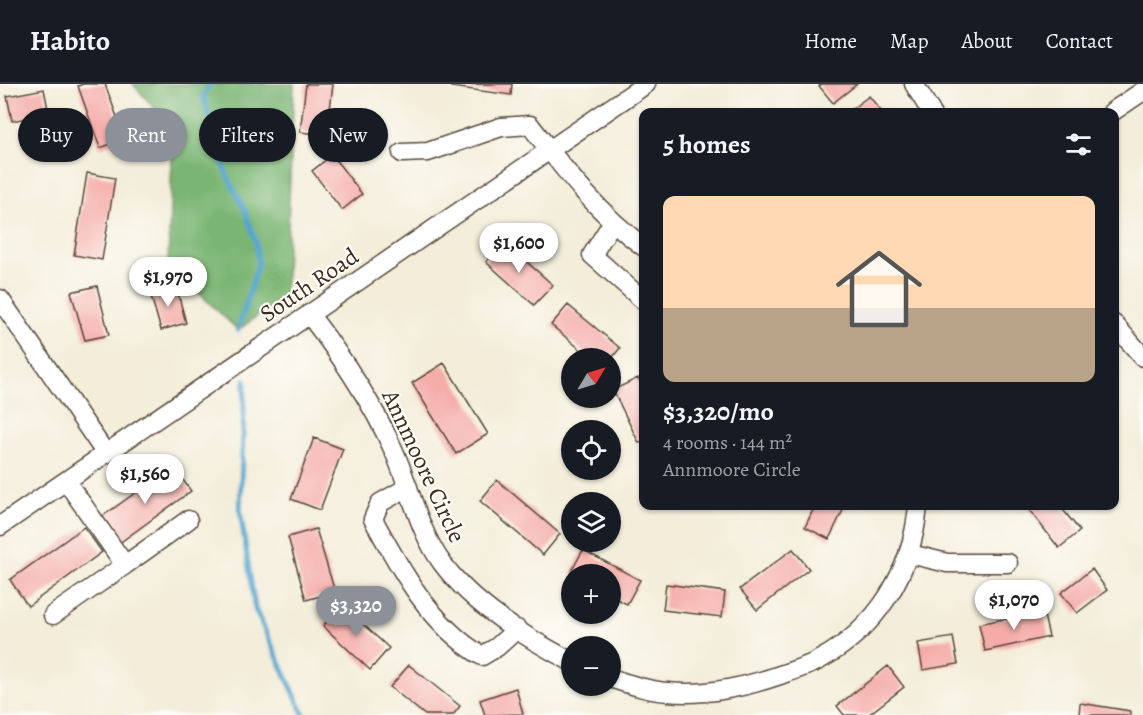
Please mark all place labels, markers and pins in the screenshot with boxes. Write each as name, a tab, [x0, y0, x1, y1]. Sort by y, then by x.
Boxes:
pin: $1,600	[470, 223, 568, 274]
pin: $1,970	[119, 257, 217, 308]
pin: $1,560	[96, 454, 194, 505]
pin: $1,070	[965, 580, 1063, 631]
pin: $3,320	[307, 586, 405, 637]

